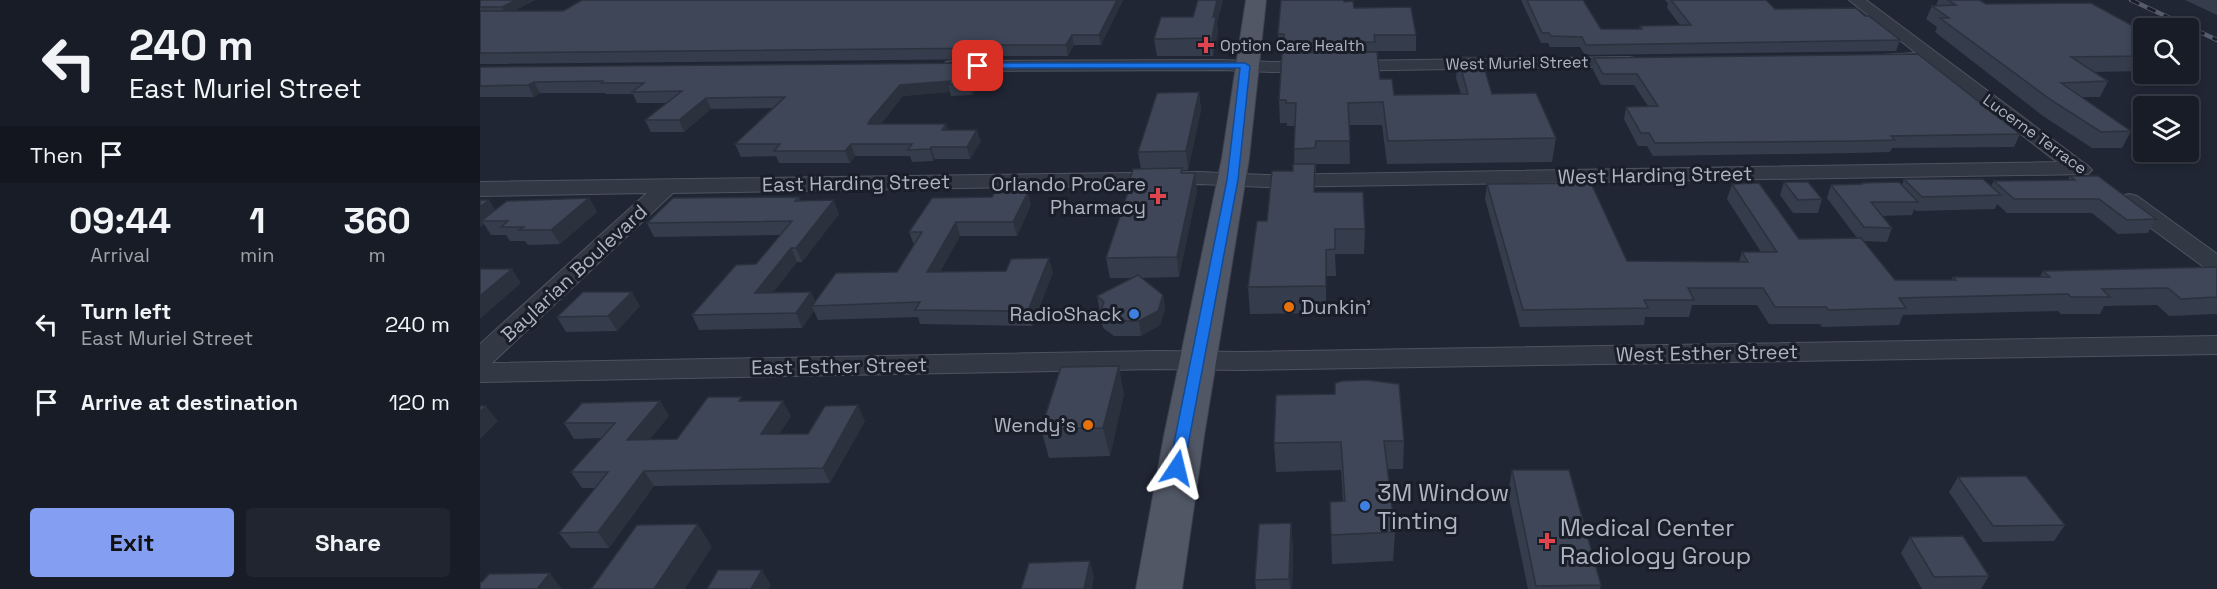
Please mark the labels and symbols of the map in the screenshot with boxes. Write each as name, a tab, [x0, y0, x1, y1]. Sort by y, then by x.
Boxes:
place label: Option Care Health	[1220, 35, 1365, 56]
marker: Option Care Health	[1197, 36, 1215, 54]
pin	[952, 40, 1003, 91]
street label: West Muriel Street	[1445, 51, 1589, 75]
street label: Lucerne Terrace	[1979, 89, 2091, 179]
street label: West Harding Street	[1557, 160, 1753, 190]
street label: East Harding Street	[762, 168, 950, 198]
place label: Orlando ProCare Pharmacy	[991, 171, 1146, 220]
marker: Orlando ProCare Pharmacy	[1151, 189, 1165, 203]
street label: Baylarian Boulevard	[495, 198, 653, 348]
place label: Dunkin'	[1301, 294, 1371, 320]
marker: Dunkin'	[1282, 300, 1296, 314]
place label: RadioShack	[1010, 301, 1122, 327]
marker: RadioShack	[1127, 307, 1141, 321]
street label: West Esther Street	[1616, 338, 1798, 368]
street label: East Esther Street	[751, 351, 927, 381]
place label: Wendy's	[994, 412, 1076, 438]
marker: Wendy's	[1081, 418, 1095, 432]
position arrow	[1145, 436, 1209, 500]
place label: 3M Window Tinting	[1377, 477, 1509, 536]
marker: 3M Window Tinting	[1358, 499, 1372, 513]
place label: Medical Center Radiology Group	[1560, 512, 1751, 571]
marker: Medical Center Radiology Group	[1538, 532, 1556, 550]

